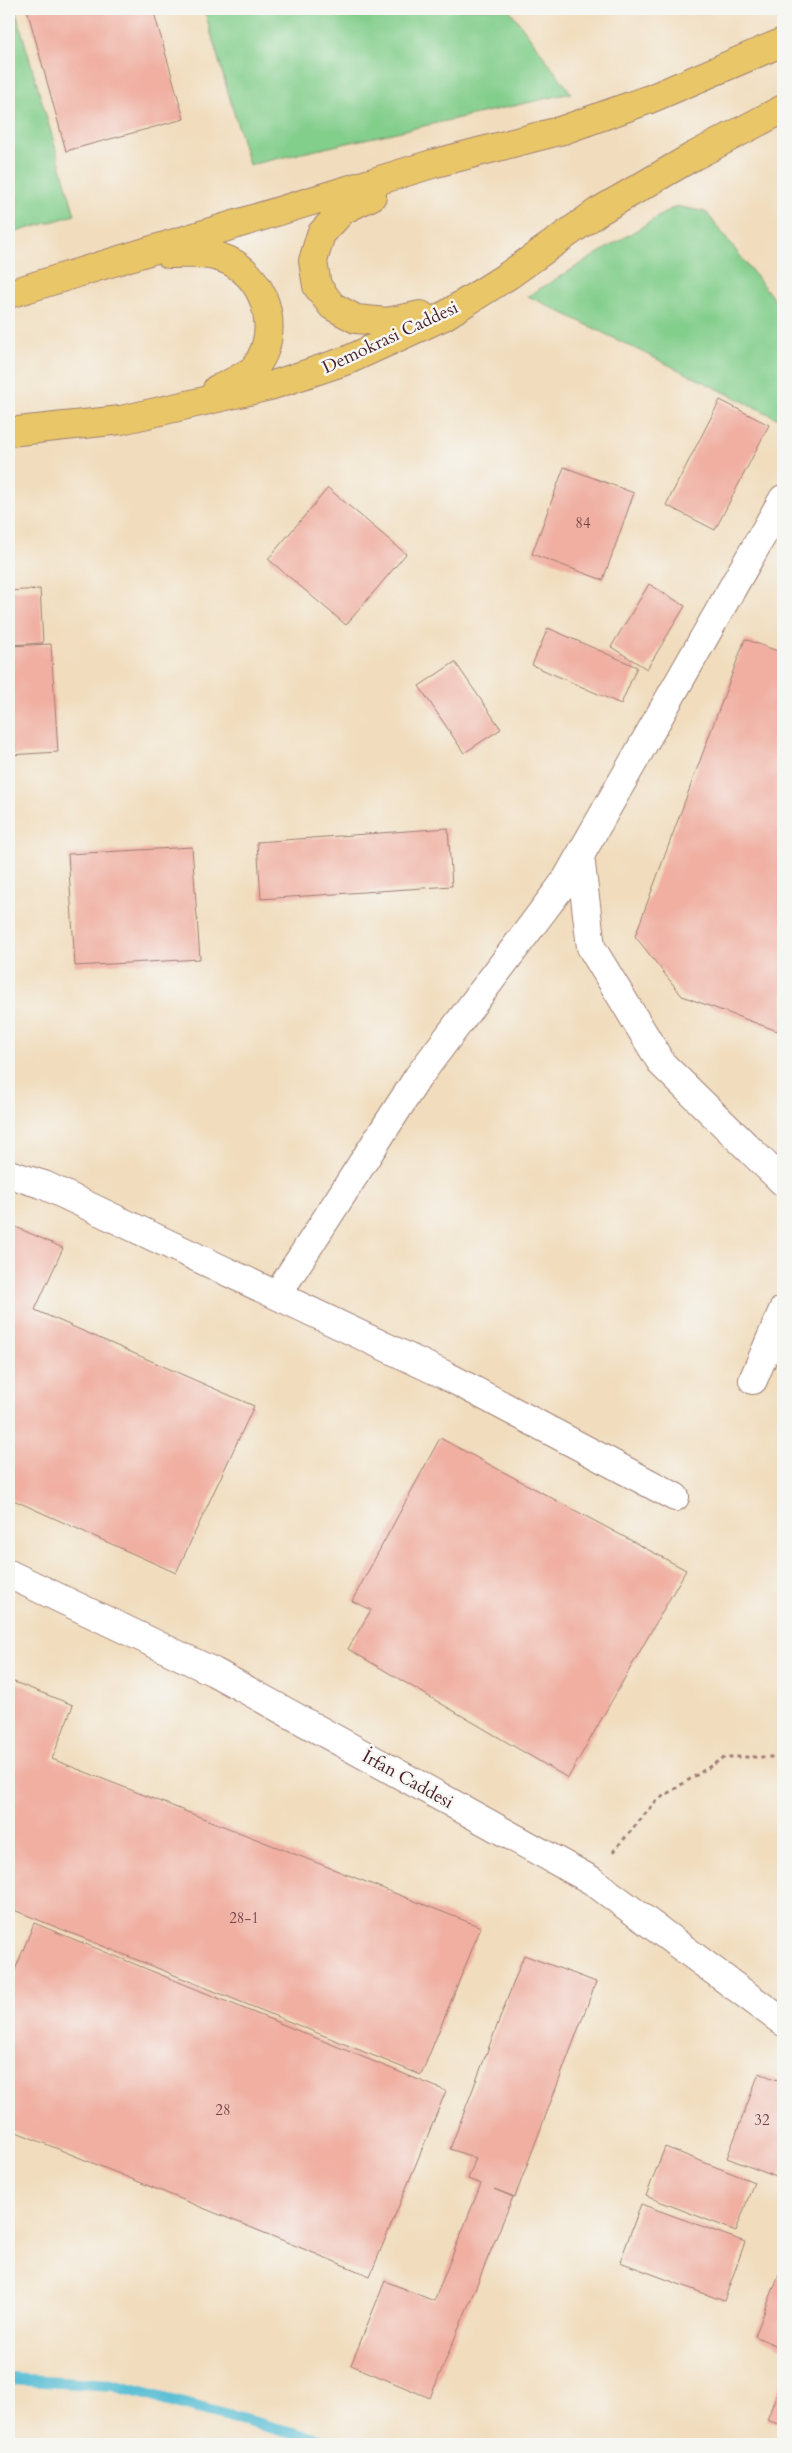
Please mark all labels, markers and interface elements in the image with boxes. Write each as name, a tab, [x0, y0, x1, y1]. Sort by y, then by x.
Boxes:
street label: Demokrasi Caddesi	[318, 295, 462, 380]
house number: 84	[575, 513, 591, 533]
street label: İrfan Caddesi	[358, 1744, 458, 1815]
house number: 28-1	[229, 1908, 259, 1928]
house number: 28	[215, 2100, 231, 2120]
house number: 32	[754, 2110, 770, 2130]

